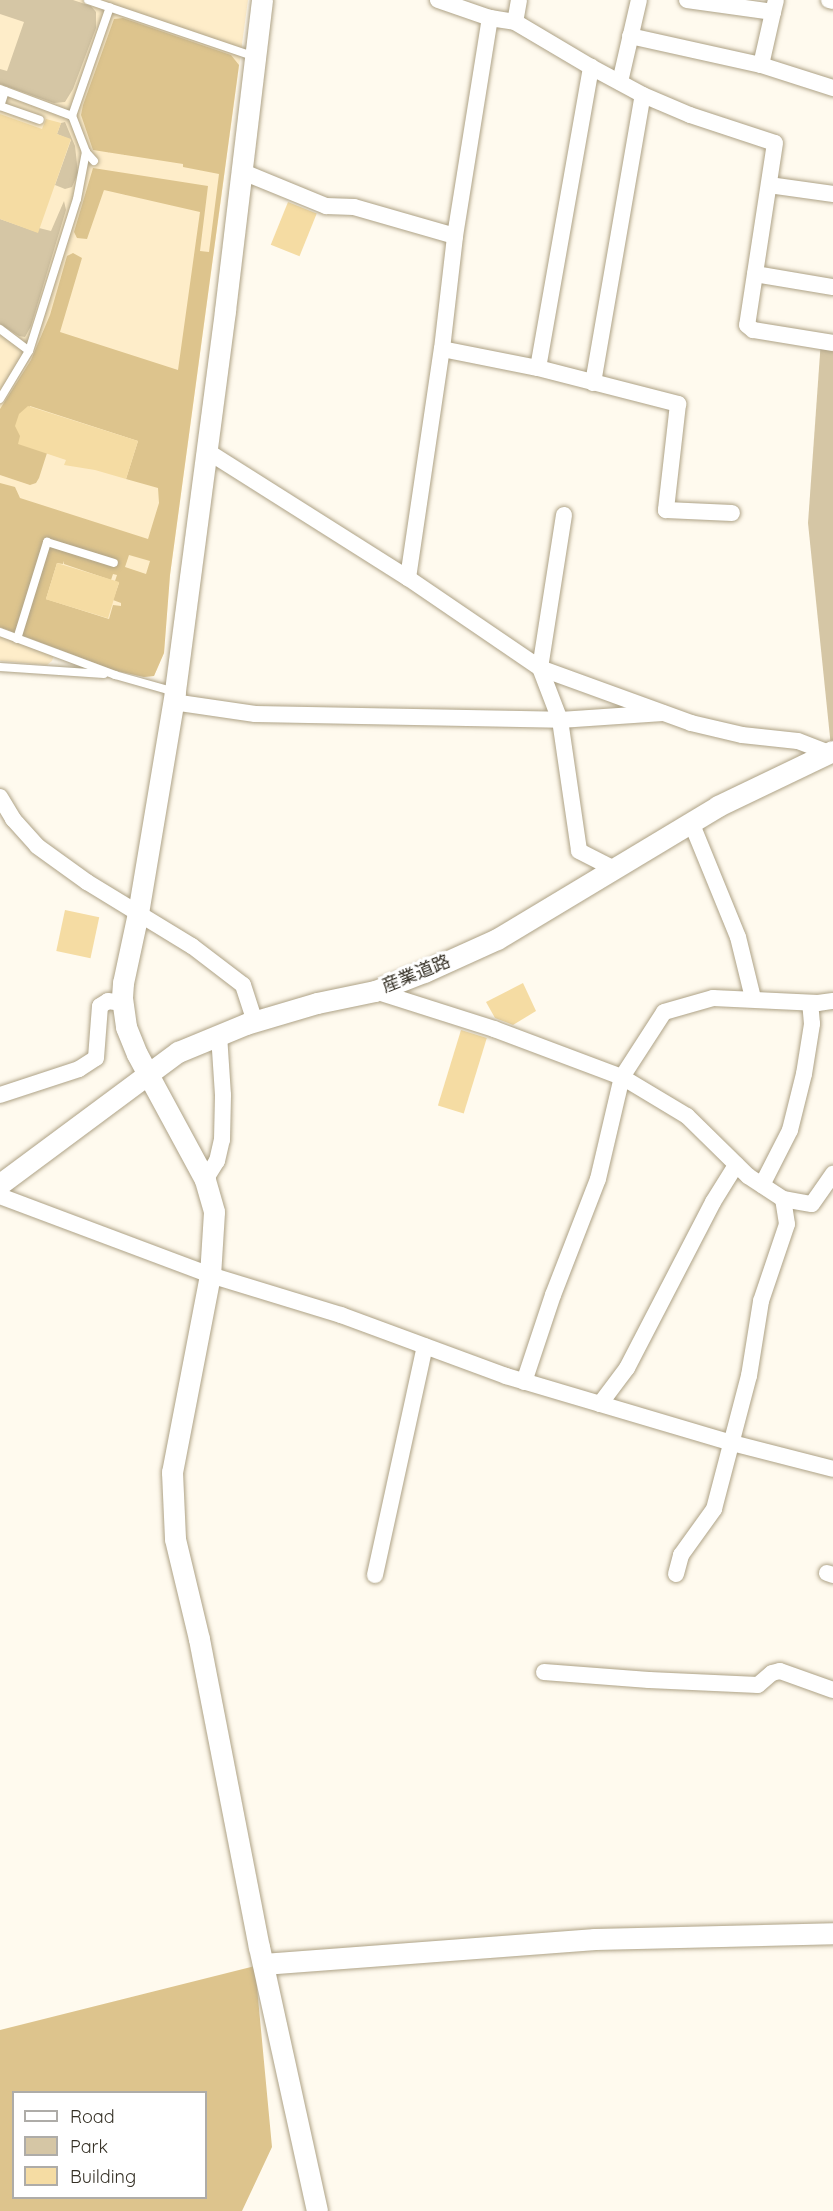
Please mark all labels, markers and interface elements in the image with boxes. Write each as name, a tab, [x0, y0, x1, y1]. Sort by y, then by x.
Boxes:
street label: 産業道路	[379, 951, 453, 997]
legend	[12, 2091, 207, 2199]
text: Road	[70, 2105, 115, 2128]
text: Park	[70, 2135, 108, 2158]
text: Building	[70, 2165, 136, 2188]

